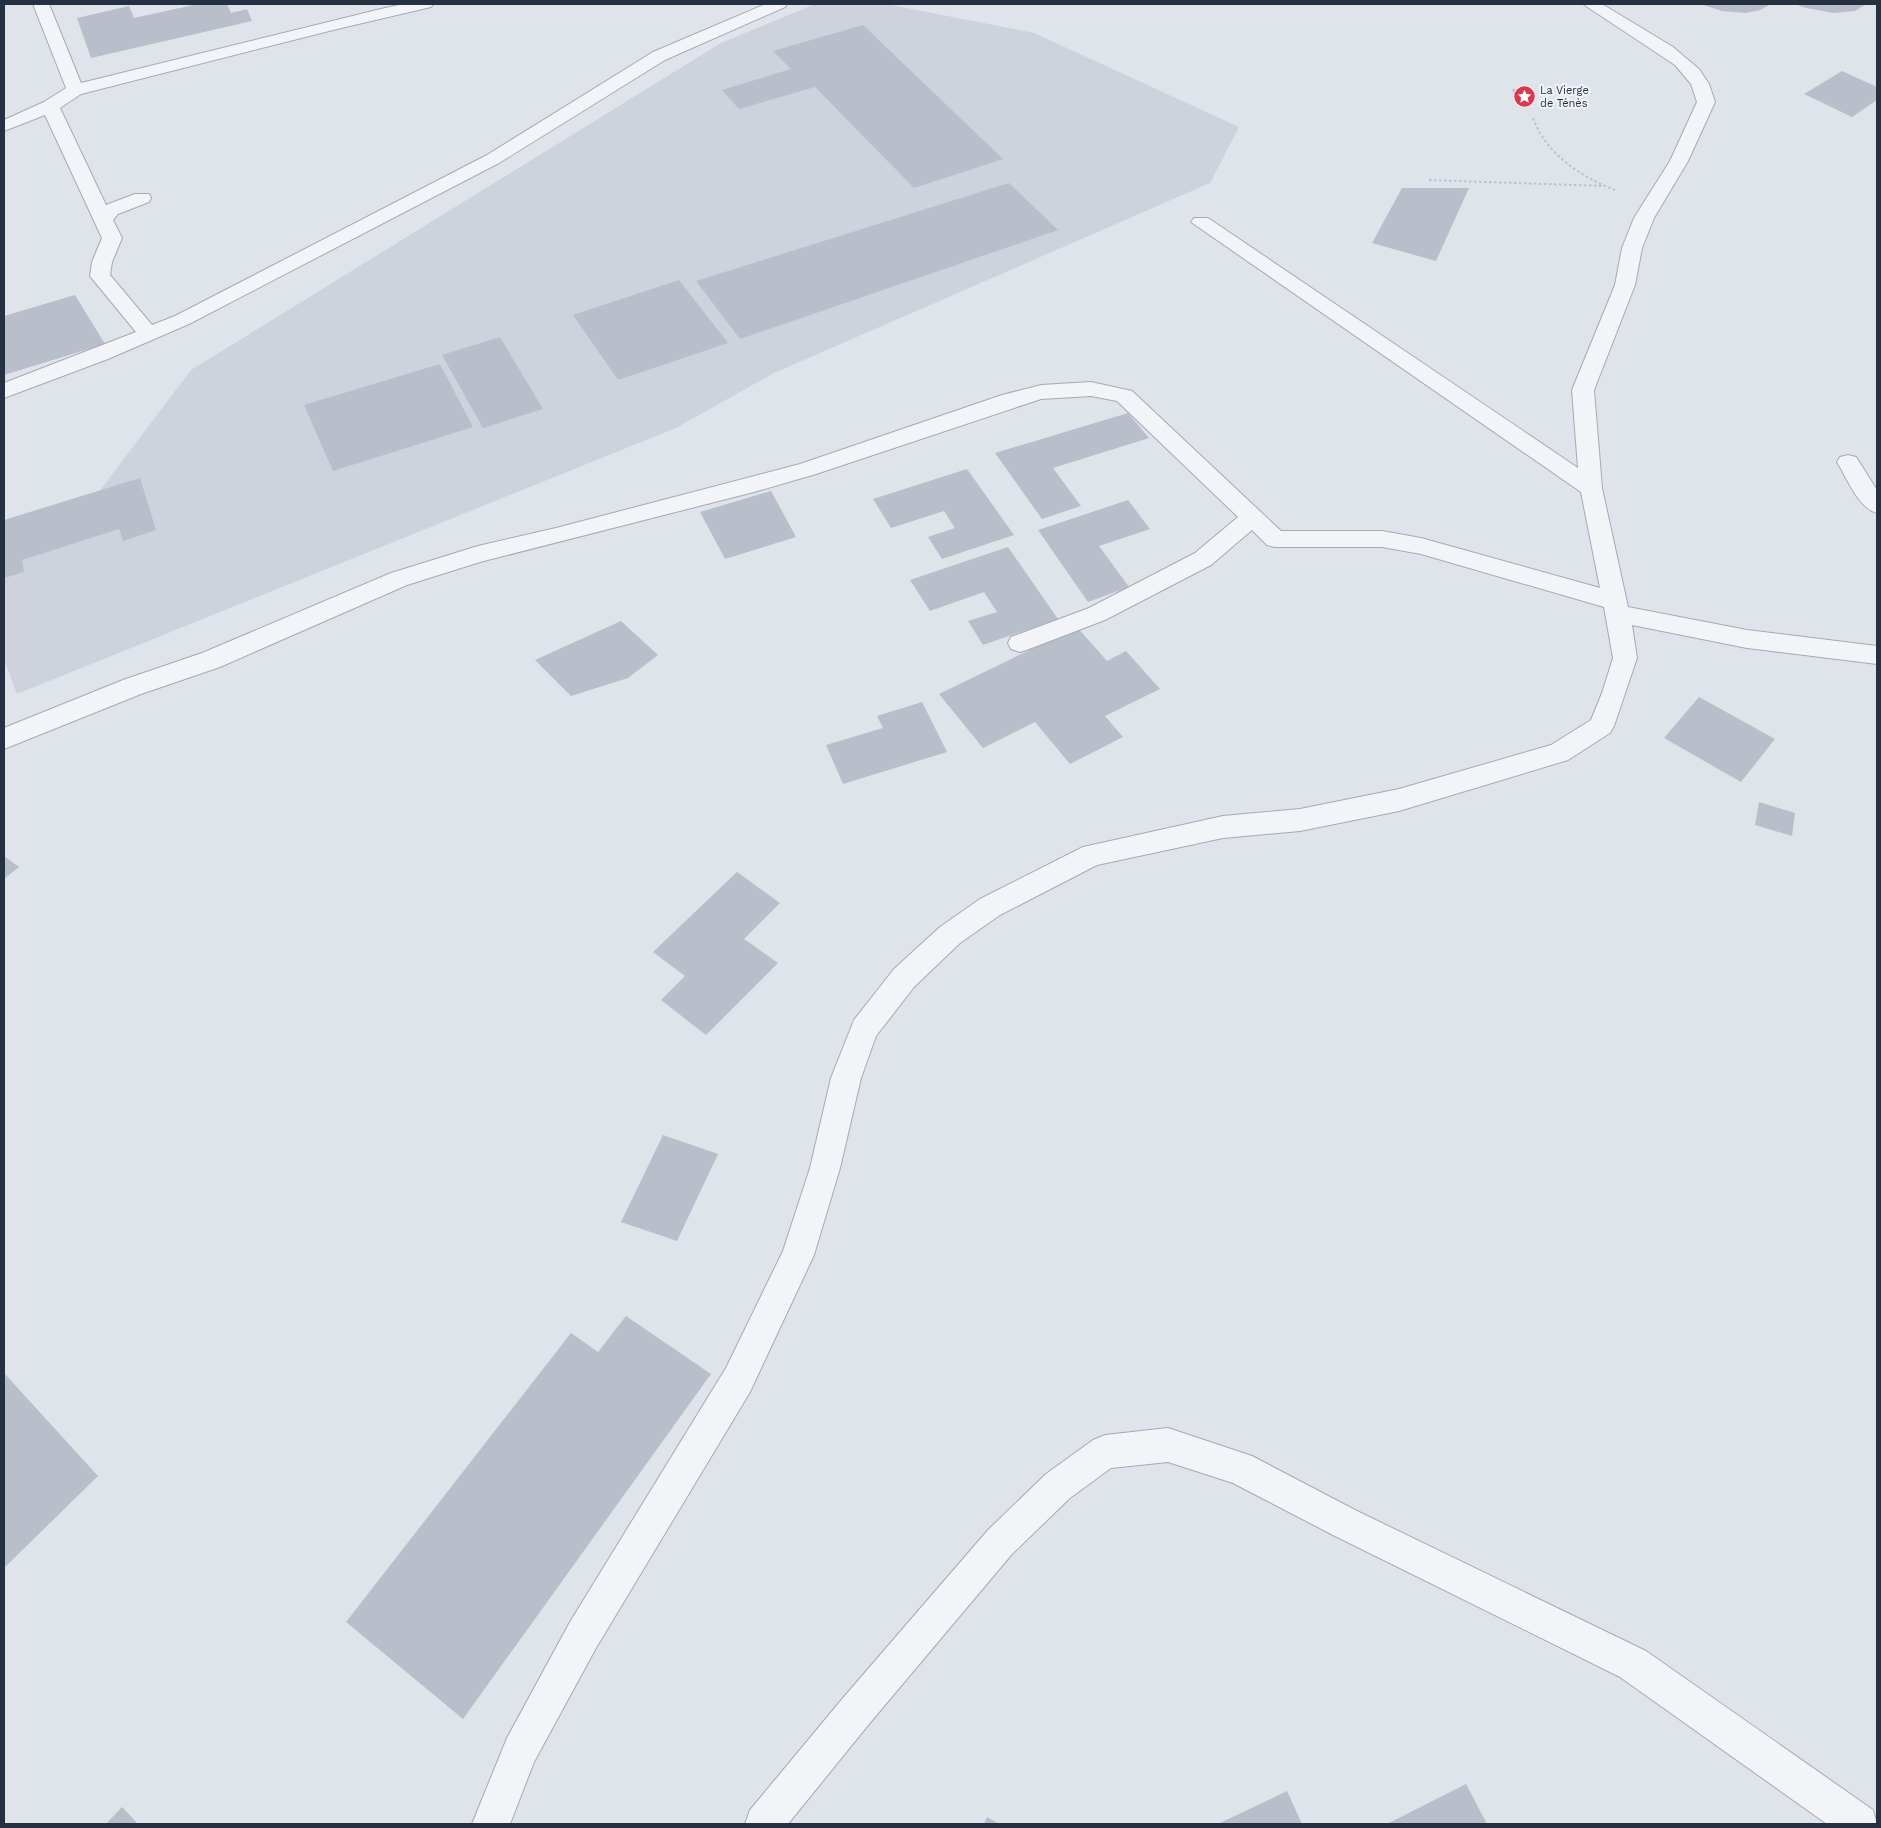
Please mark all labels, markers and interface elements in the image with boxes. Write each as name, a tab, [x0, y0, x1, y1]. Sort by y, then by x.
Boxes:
place icon: La Vierge de Ténès	[1512, 84, 1536, 108]
place label: La Vierge de Ténès	[1540, 84, 1589, 110]

